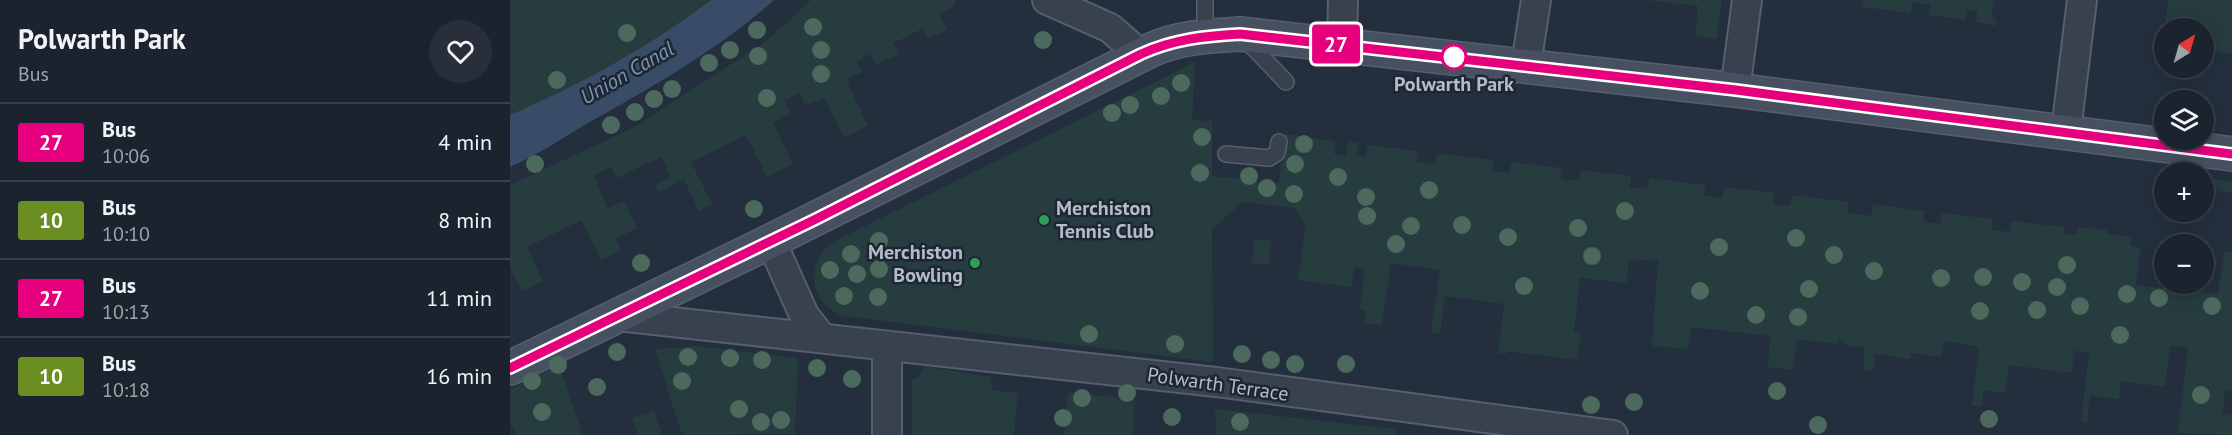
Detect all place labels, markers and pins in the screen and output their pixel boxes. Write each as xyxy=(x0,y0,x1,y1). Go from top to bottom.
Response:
marker: Polwarth Park xyxy=(1441,44,1467,70)
place label: Polwarth Park xyxy=(1394,71,1514,97)
place label: Merchiston Tennis Club xyxy=(1056,195,1154,244)
marker: Merchiston Tennis Club xyxy=(1037,213,1051,227)
place label: Merchiston Bowling xyxy=(868,239,963,288)
marker: Merchiston Bowling xyxy=(968,256,982,270)

